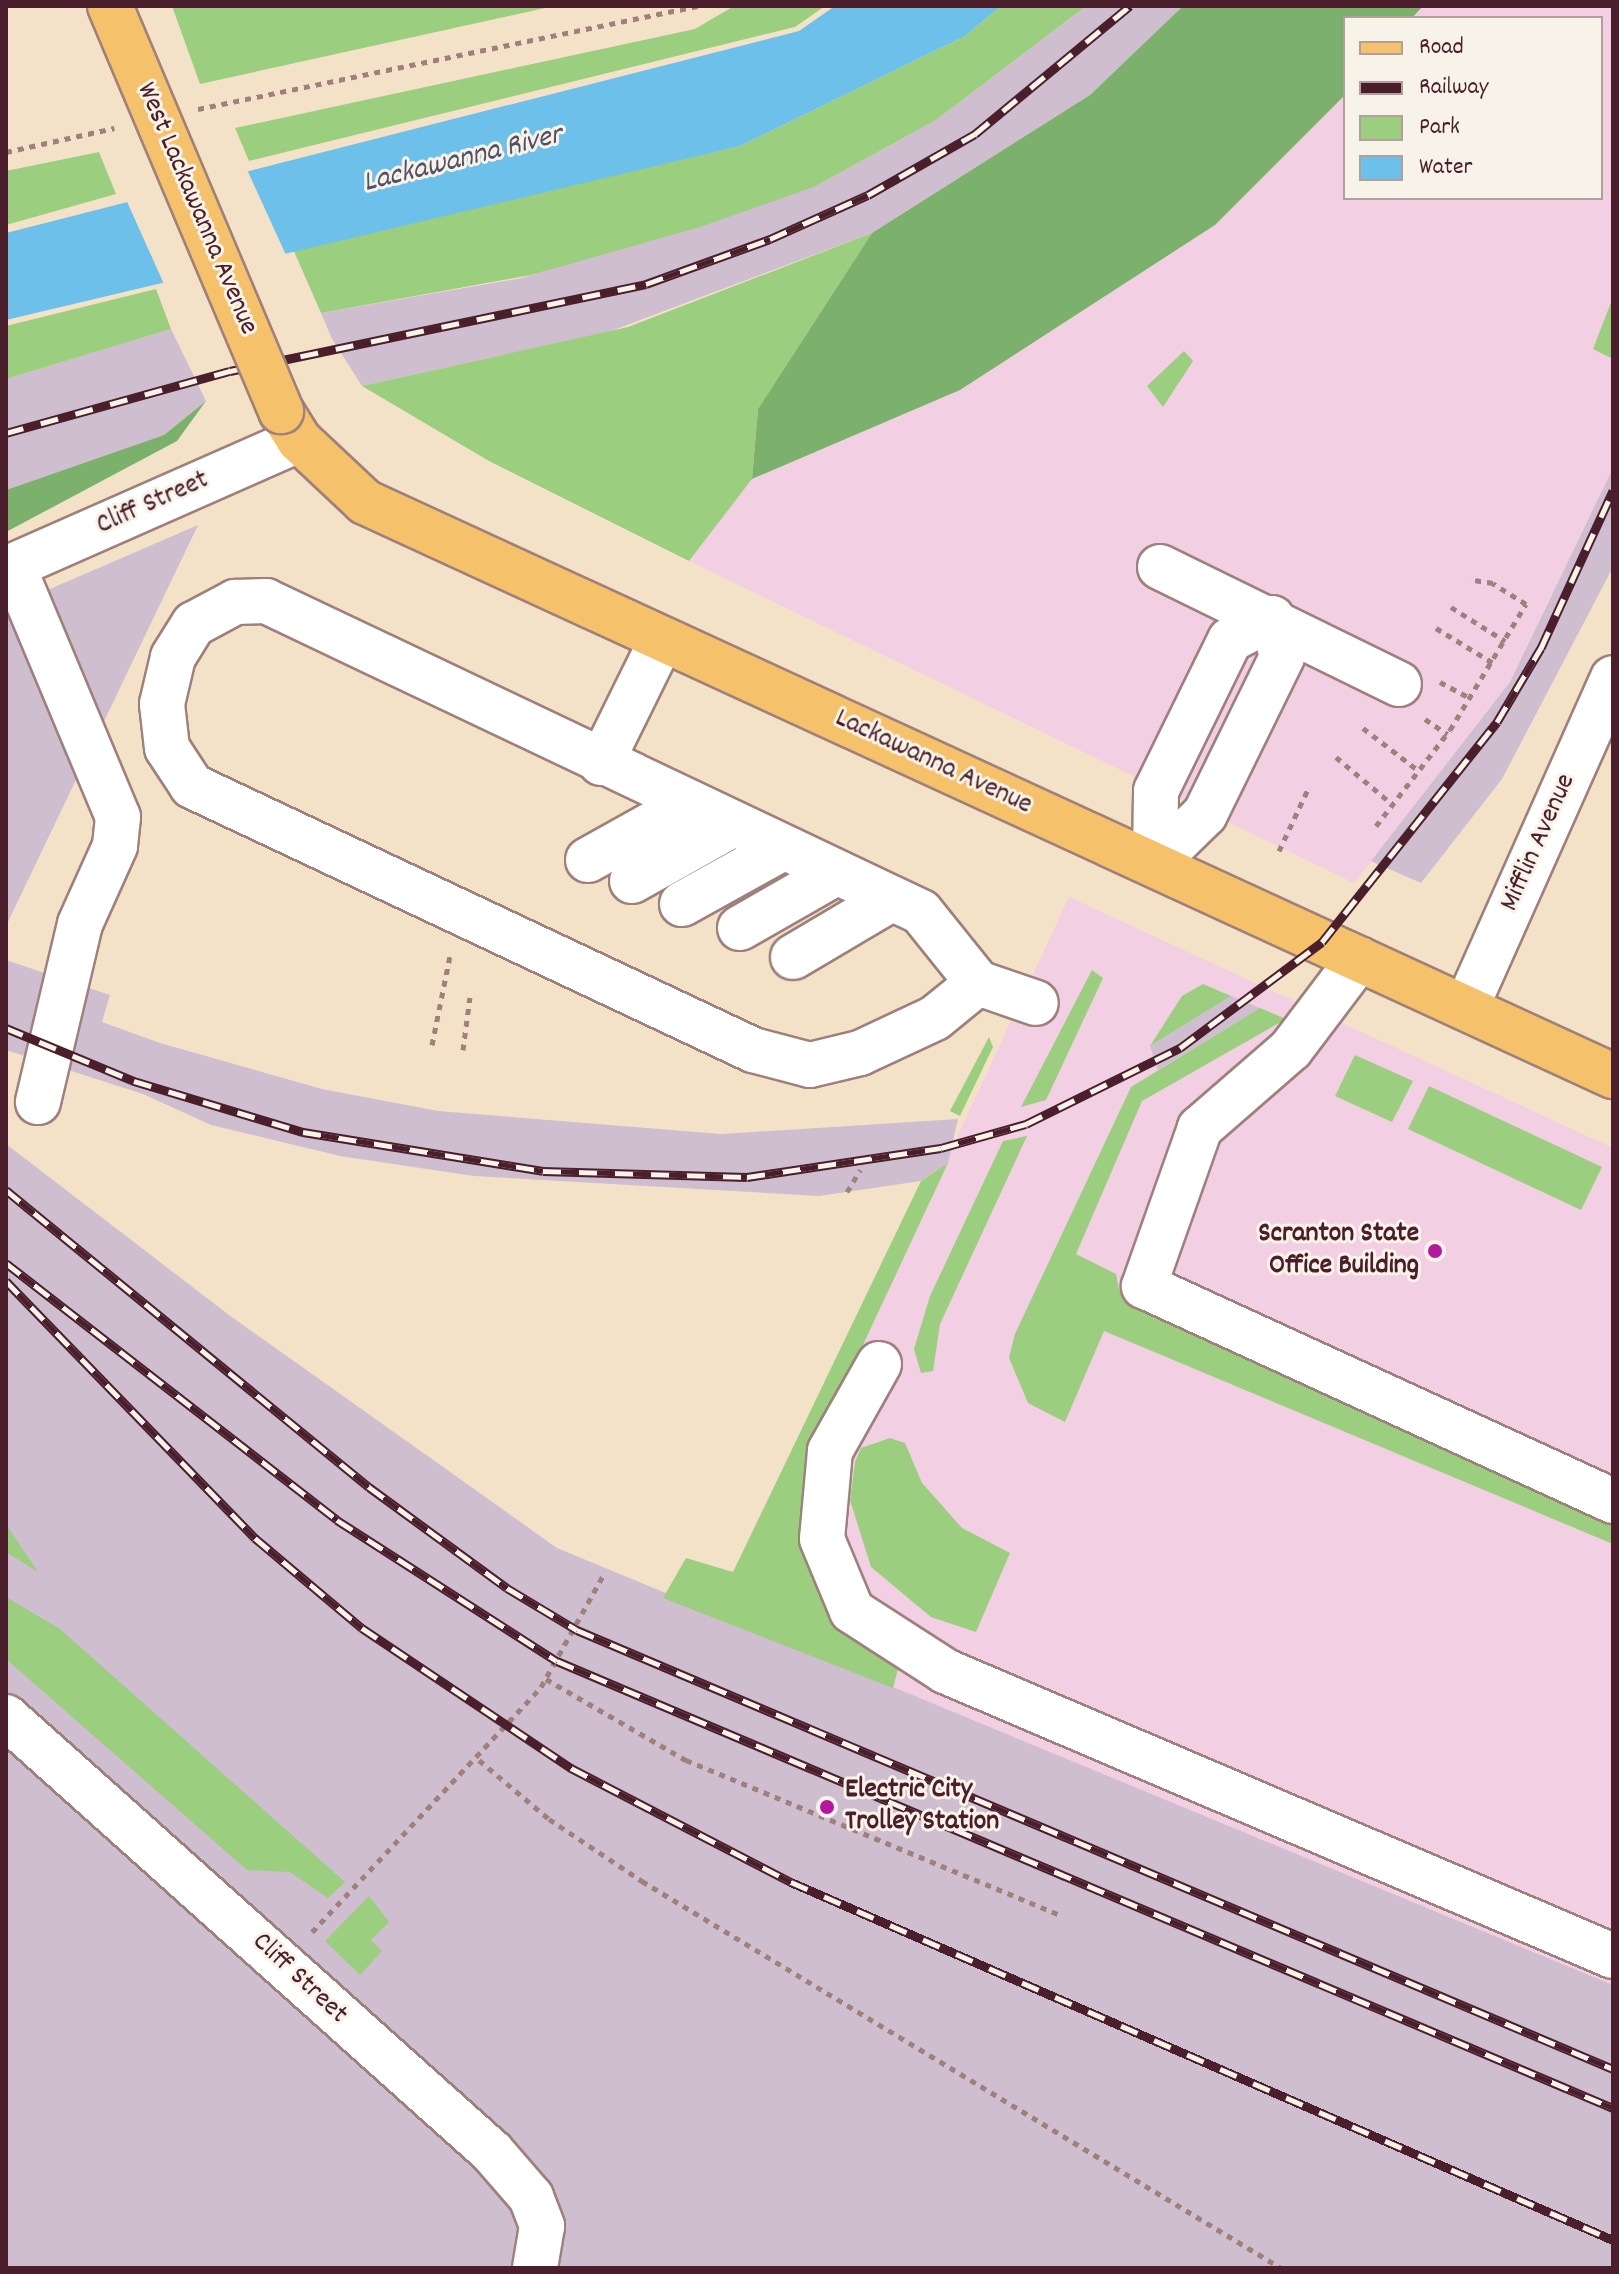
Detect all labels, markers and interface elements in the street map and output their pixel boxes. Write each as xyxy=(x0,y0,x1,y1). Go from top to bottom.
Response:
legend xyxy=(1343,16,1603,200)
text: Road xyxy=(1419,31,1464,65)
text: Railway xyxy=(1419,71,1488,105)
street label: West Lackawanna Avenue xyxy=(128,78,264,340)
text: Park xyxy=(1419,111,1460,145)
water label: Lackawanna River xyxy=(360,119,566,203)
text: Water xyxy=(1419,151,1472,185)
street label: Cliff Street xyxy=(92,464,214,544)
street label: Lackawanna Avenue xyxy=(829,703,1037,823)
street label: Mifflin Avenue xyxy=(1494,769,1584,917)
place label: Scranton State Office Building xyxy=(1258,1218,1419,1284)
marker: Scranton State Office Building xyxy=(1426,1242,1444,1260)
place label: Electric City Trolley Station xyxy=(845,1774,999,1840)
marker: Electric City Trolley Station xyxy=(816,1796,838,1818)
street label: Cliff Street xyxy=(244,1926,354,2032)

